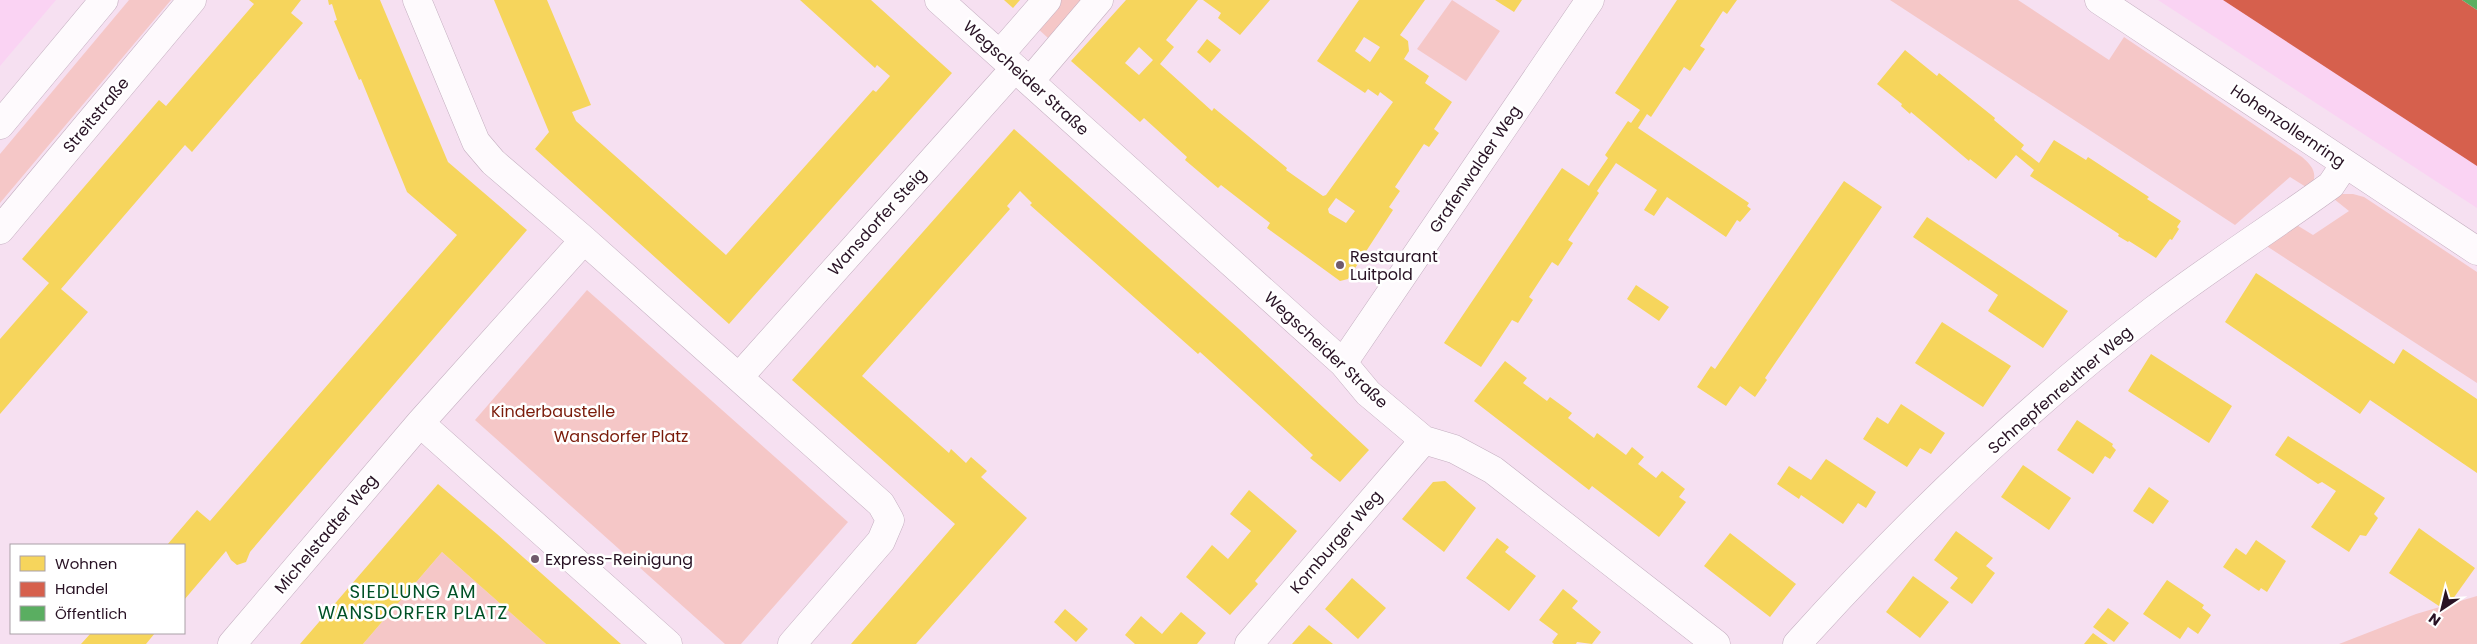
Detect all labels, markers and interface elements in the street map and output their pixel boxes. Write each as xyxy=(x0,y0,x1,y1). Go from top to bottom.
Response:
street label: Wegscheider Straße xyxy=(958,15,1094,141)
street label: Streitstraße xyxy=(57,72,135,158)
street label: Hohenzollernring xyxy=(2226,79,2350,173)
street label: Grafenwalder Weg xyxy=(1424,100,1526,238)
street label: Wansdorfer Steig xyxy=(822,163,932,281)
place label: Restaurant Luitpold xyxy=(1350,245,1438,286)
marker: Restaurant Luitpold xyxy=(1334,259,1346,271)
street label: Wegscheider Straße xyxy=(1259,286,1393,414)
street label: Schnepfenreuther Weg xyxy=(1983,321,2137,459)
park label: Kinderbaustelle xyxy=(491,400,615,423)
park label: Wansdorfer Platz xyxy=(554,425,688,448)
street label: Michelstadter Weg xyxy=(269,469,383,599)
street label: Kornburger Weg xyxy=(1285,485,1387,599)
legend xyxy=(10,544,185,634)
place label: Express-Reinigung xyxy=(545,548,693,571)
text: Wohnen xyxy=(55,553,117,574)
marker: Express-Reinigung xyxy=(529,553,541,565)
text: Handel xyxy=(55,578,108,599)
district label: SIEDLUNG AM WANSDORFER PLATZ xyxy=(318,579,508,625)
north arrow xyxy=(2417,584,2467,634)
text: Öffentlich xyxy=(55,603,127,624)
text: N xyxy=(2424,608,2445,631)

